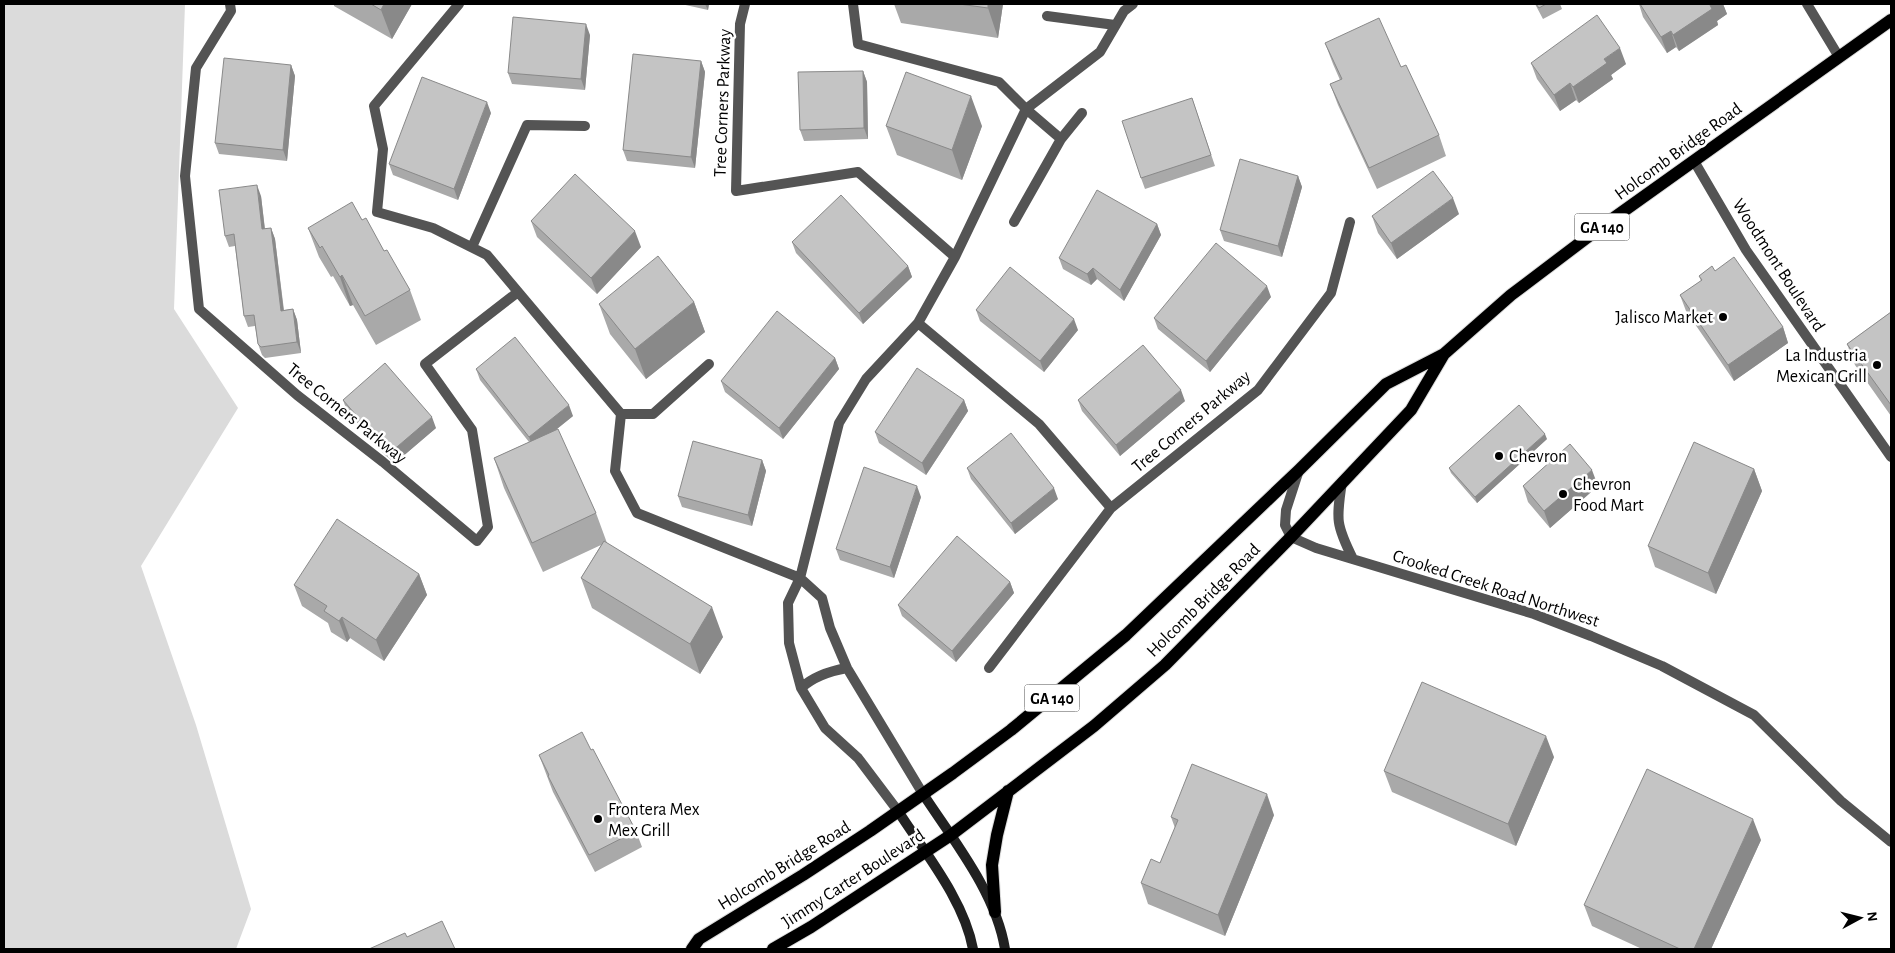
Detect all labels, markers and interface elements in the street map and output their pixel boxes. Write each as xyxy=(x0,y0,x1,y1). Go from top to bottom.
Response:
street label: Tree Corners Parkway xyxy=(711,28,735,177)
street label: Holcomb Bridge Road xyxy=(1612,100,1745,204)
street label: Woodmont Boulevard xyxy=(1729,196,1828,335)
road number: GA 140 xyxy=(1574,213,1630,240)
place label: Jalisco Market xyxy=(1615,309,1713,327)
marker: Jalisco Market xyxy=(1717,311,1729,323)
place label: La Industria Mexican Grill xyxy=(1776,347,1867,386)
marker: La Industria Mexican Grill xyxy=(1871,359,1883,371)
street label: Tree Corners Parkway xyxy=(283,360,410,468)
street label: Tree Corners Parkway xyxy=(1129,367,1254,476)
place label: Chevron xyxy=(1509,448,1567,466)
marker: Chevron xyxy=(1493,450,1505,462)
place label: Chevron Food Mart xyxy=(1573,476,1644,515)
marker: Chevron Food Mart xyxy=(1557,488,1569,500)
street label: Holcomb Bridge Road xyxy=(1144,541,1264,661)
street label: Crooked Creek Road Northwest xyxy=(1390,547,1601,631)
road number: GA 140 xyxy=(1024,684,1080,711)
place label: Frontera Mex Mex Grill xyxy=(608,801,700,840)
marker: Frontera Mex Mex Grill xyxy=(592,813,604,825)
street label: Holcomb Bridge Road xyxy=(715,818,854,914)
street label: Jimmy Carter Boulevard xyxy=(779,826,928,931)
north arrow xyxy=(1835,893,1885,943)
text: N xyxy=(1864,911,1879,922)

